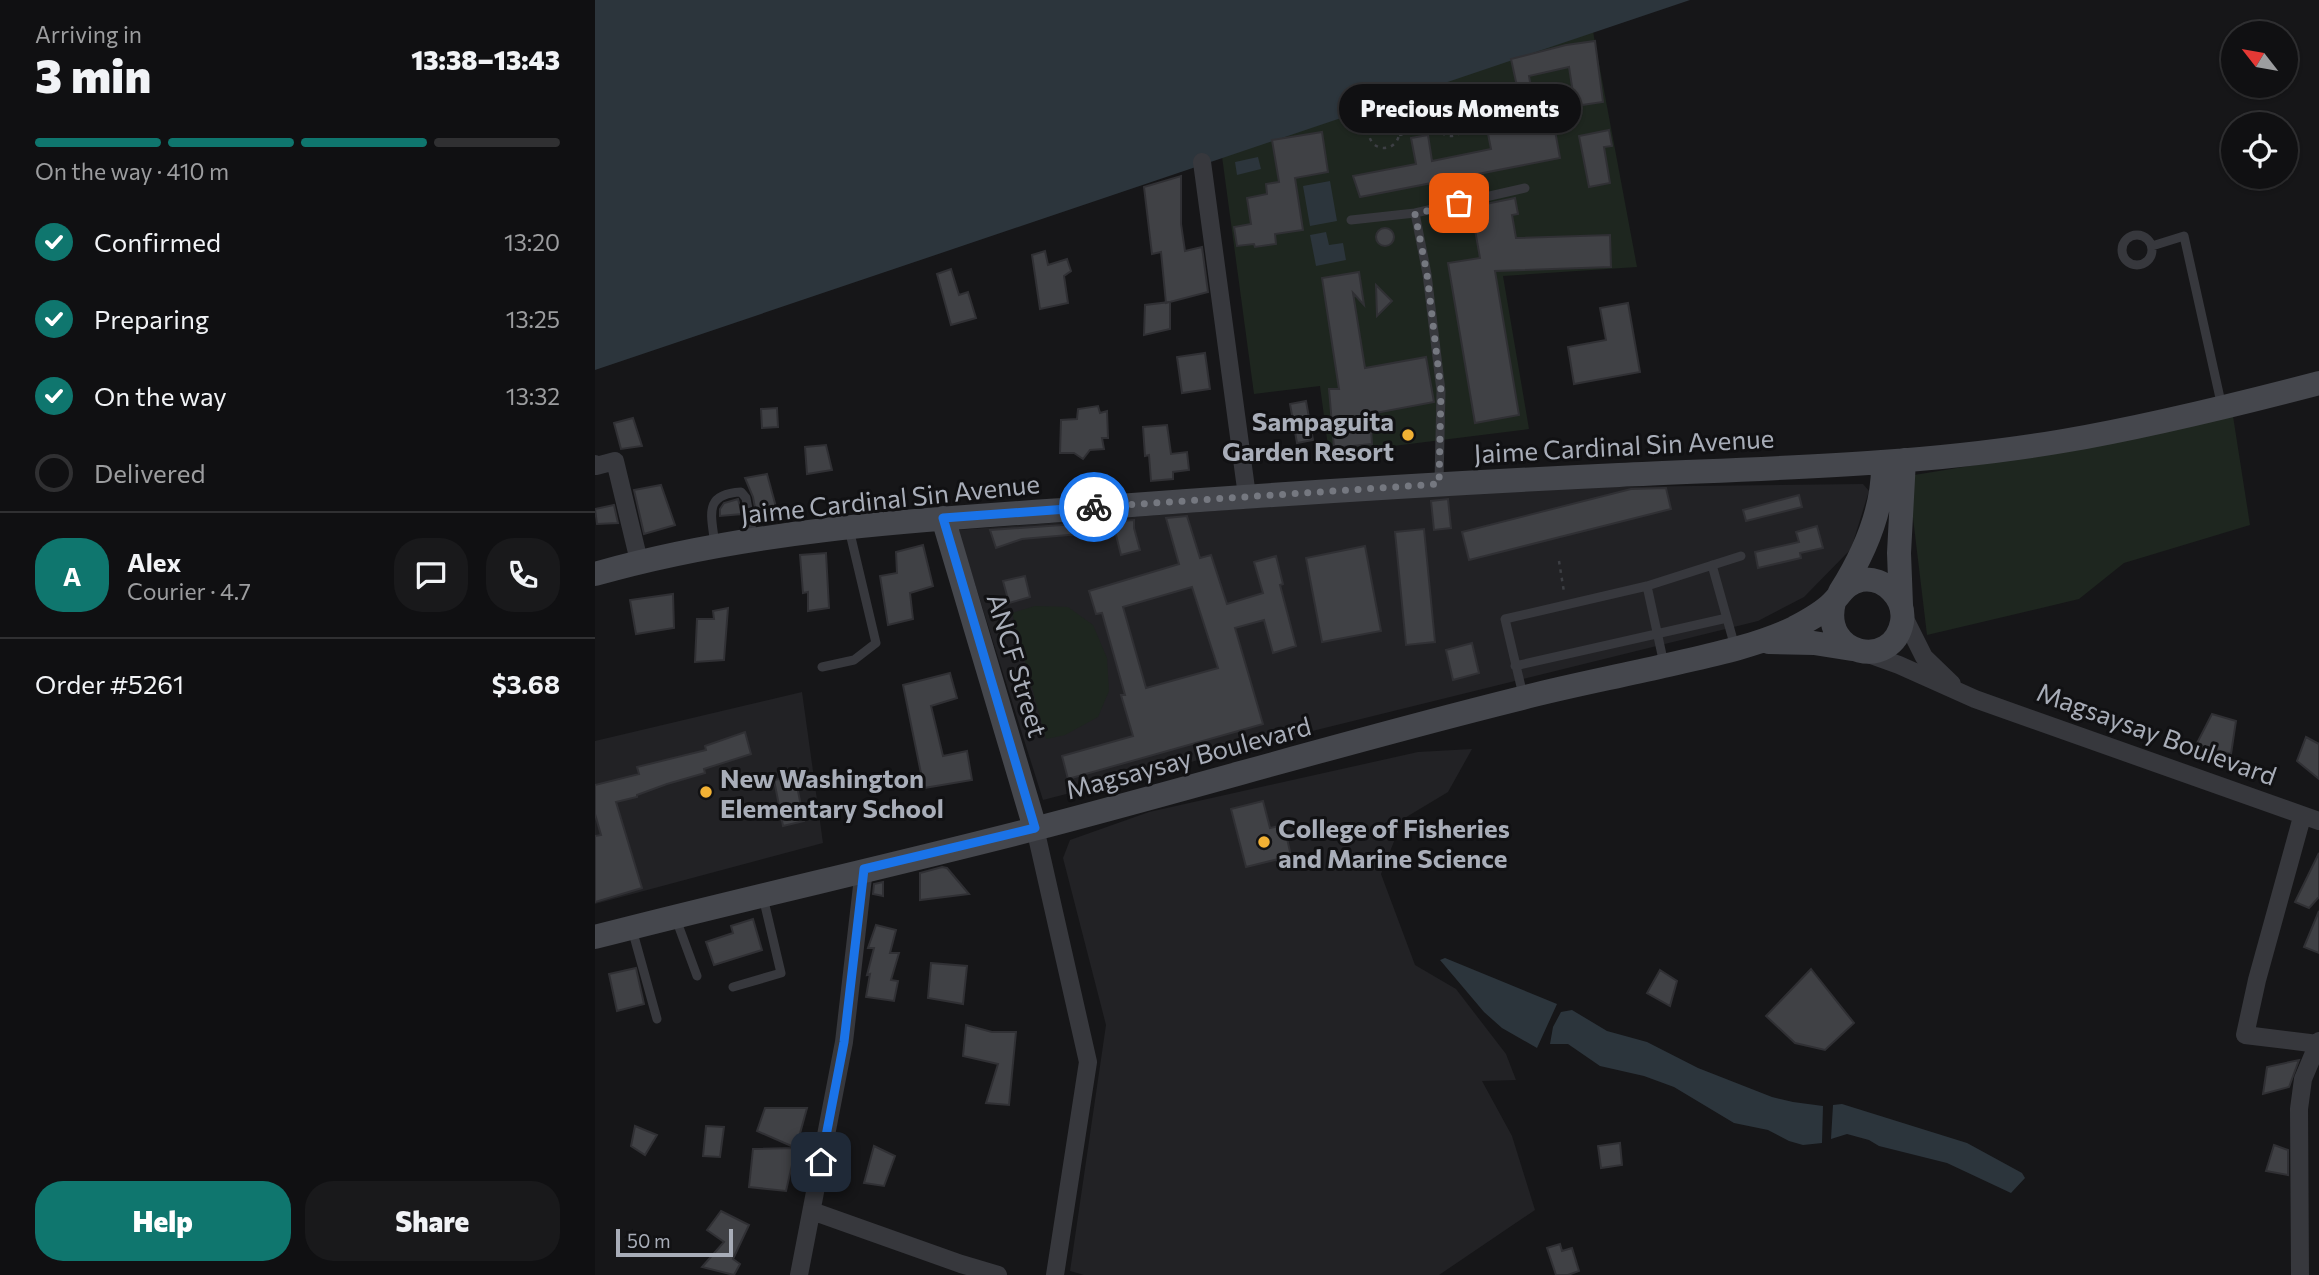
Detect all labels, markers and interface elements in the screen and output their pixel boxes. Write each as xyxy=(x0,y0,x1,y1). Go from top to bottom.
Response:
text: Arriving in xyxy=(35,20,142,48)
north arrow xyxy=(2221,21,2298,98)
map controls xyxy=(2221,21,2298,189)
text: 13:38–13:43 xyxy=(411,44,560,75)
text: 3 min xyxy=(35,46,151,102)
callout: Precious Moments xyxy=(1338,84,1580,133)
text: Precious Moments xyxy=(1361,94,1559,122)
button: locate xyxy=(2221,112,2298,189)
text: On the way · 410 m xyxy=(35,157,229,185)
pin xyxy=(1429,173,1489,233)
icon: bag xyxy=(1440,184,1478,222)
icon: check xyxy=(35,223,73,261)
text: Confirmed xyxy=(94,226,221,257)
text: 13:20 xyxy=(504,228,560,256)
icon: check xyxy=(35,300,73,338)
text: Preparing xyxy=(94,303,209,334)
text: 13:25 xyxy=(506,305,560,333)
icon: check xyxy=(35,377,73,415)
text: On the way xyxy=(94,380,227,411)
text: 13:32 xyxy=(506,382,560,410)
place label: Sampaguita Garden Resort xyxy=(1222,405,1394,466)
street label: Jaime Cardinal Sin Avenue xyxy=(1473,422,1775,468)
marker: Sampaguita Garden Resort xyxy=(1400,427,1416,443)
text: Delivered xyxy=(94,457,205,488)
street label: Jaime Cardinal Sin Avenue xyxy=(739,467,1041,529)
courier xyxy=(1059,472,1129,542)
icon: bike xyxy=(1075,488,1113,526)
button: chat xyxy=(394,538,468,612)
button: phone xyxy=(486,538,560,612)
text: Alex xyxy=(127,546,181,577)
text: A xyxy=(63,560,81,591)
text: Courier · 4.7 xyxy=(127,577,251,605)
street label: ANCF Street xyxy=(981,589,1055,741)
text: Order #5261 xyxy=(35,668,184,699)
text: $3.68 xyxy=(492,668,560,699)
street label: Magsaysay Boulevard xyxy=(2033,675,2281,791)
street label: Magsaysay Boulevard xyxy=(1062,709,1314,805)
place label: New Washington Elementary School xyxy=(720,762,944,823)
marker: New Washington Elementary School xyxy=(698,784,714,800)
place label: College of Fisheries and Marine Science xyxy=(1278,812,1510,873)
marker: College of Fisheries and Marine Science xyxy=(1256,834,1272,850)
pin xyxy=(791,1132,851,1192)
icon: home xyxy=(802,1143,840,1181)
button: Help xyxy=(35,1181,291,1261)
button: Share xyxy=(305,1181,560,1261)
scale bar xyxy=(616,1226,733,1258)
text: 50 m xyxy=(627,1229,671,1252)

